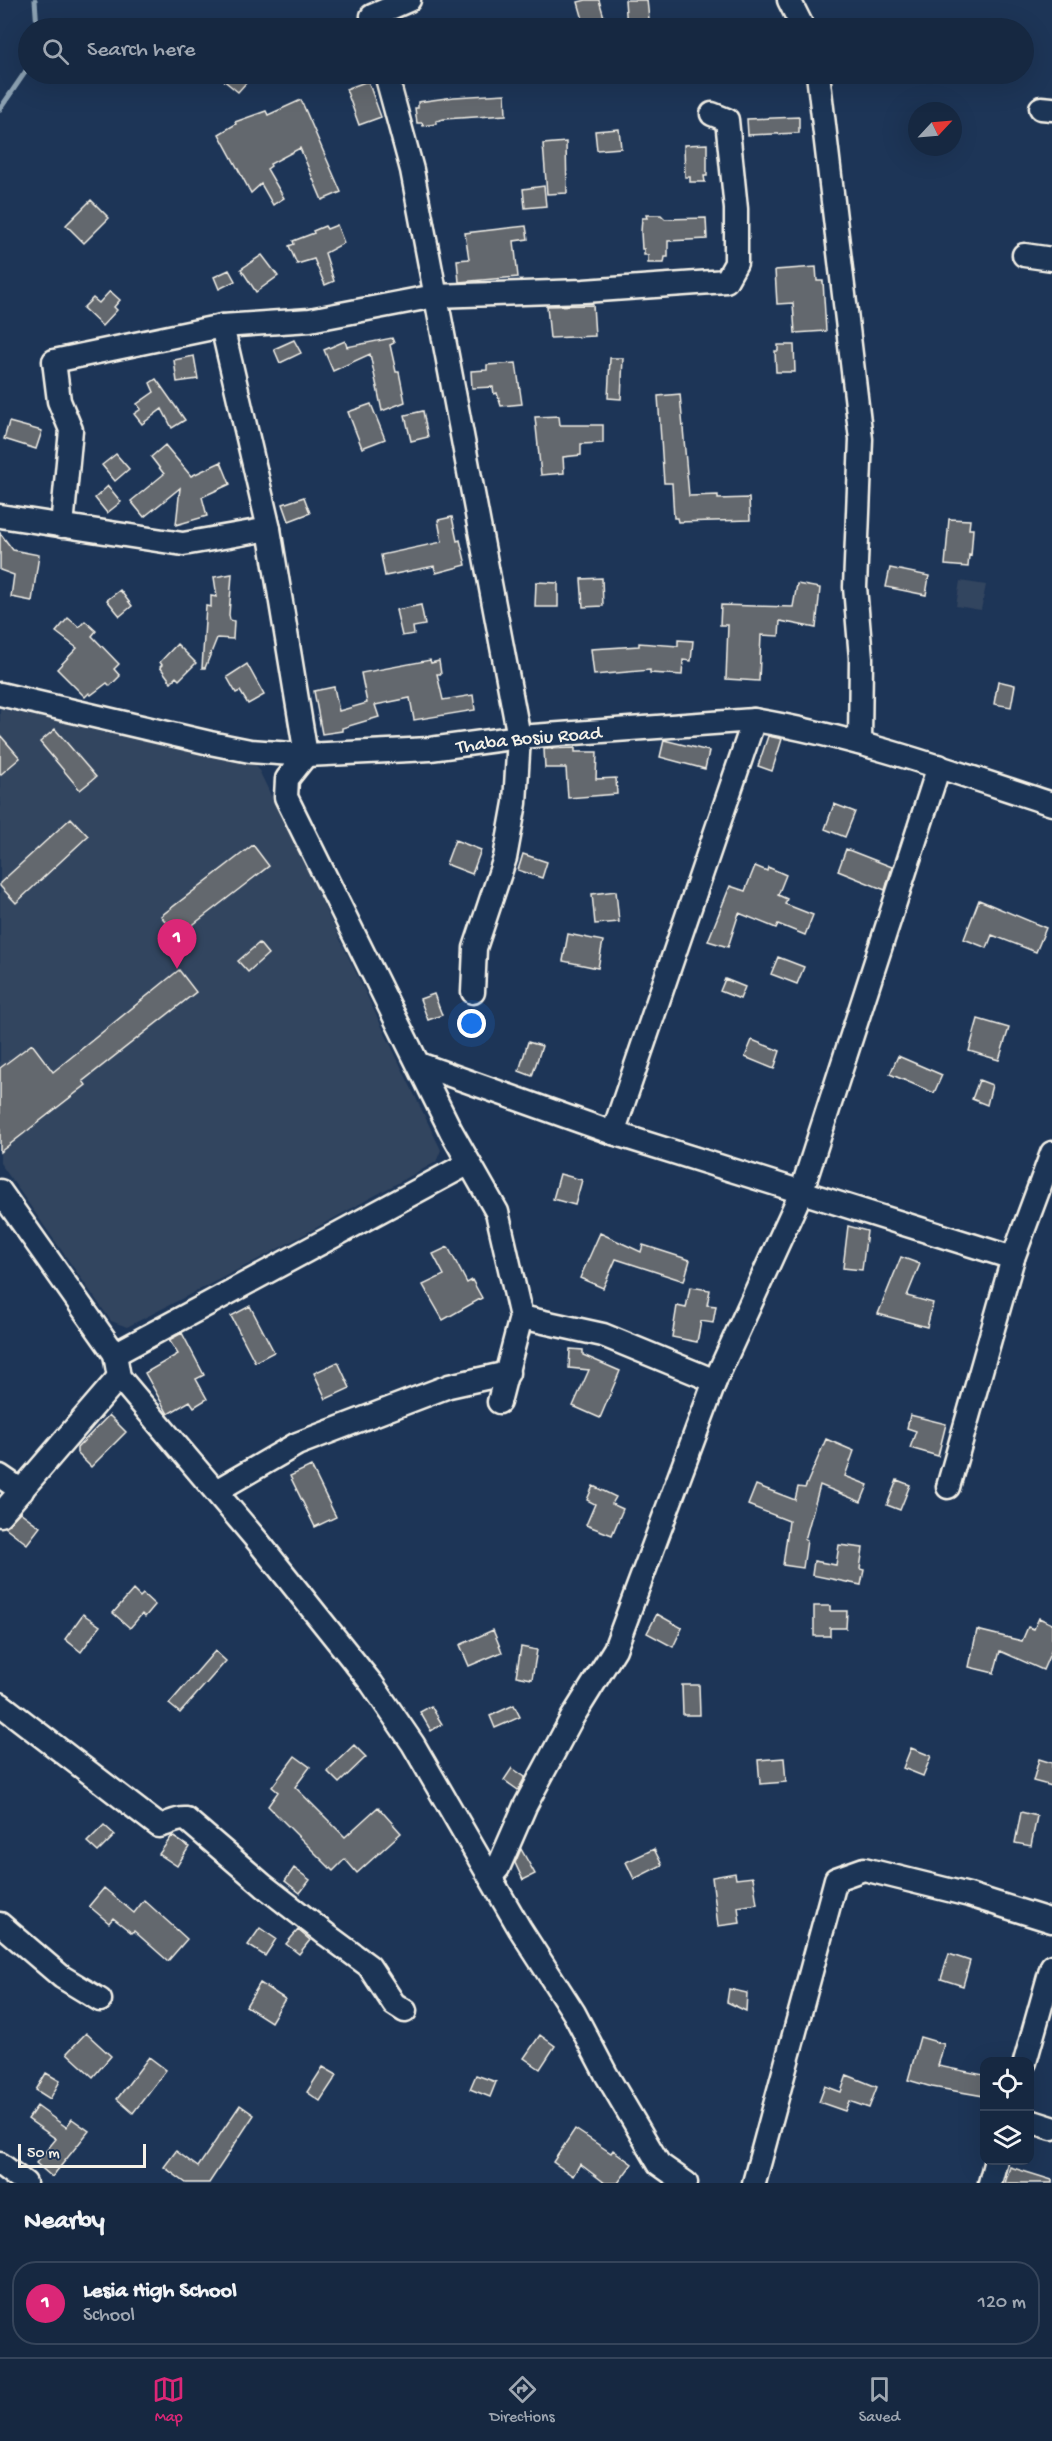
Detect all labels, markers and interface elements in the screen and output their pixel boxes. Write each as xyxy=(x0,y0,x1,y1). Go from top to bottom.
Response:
search box xyxy=(18,18,1034,84)
icon: search xyxy=(39,35,72,68)
text: Search here xyxy=(87,38,195,64)
north arrow xyxy=(908,102,962,156)
street label: Thaba Bosiu Road xyxy=(454,723,605,760)
pin: 1 xyxy=(158,920,196,969)
your location xyxy=(457,1009,486,1038)
map controls xyxy=(980,2057,1034,2165)
button: locate xyxy=(980,2057,1034,2111)
button: layers xyxy=(980,2111,1034,2165)
scale bar xyxy=(18,2141,146,2168)
text: 50 m xyxy=(27,2145,60,2164)
text: Nearby xyxy=(24,2207,105,2238)
text: Lesia High School xyxy=(83,2279,237,2305)
text: 1 xyxy=(41,2292,50,2315)
text: 120 m xyxy=(978,2292,1026,2315)
text: School xyxy=(83,2305,135,2328)
tab: Map xyxy=(152,2373,185,2428)
tab: Directions xyxy=(489,2373,555,2428)
tab: Saved xyxy=(859,2373,900,2428)

